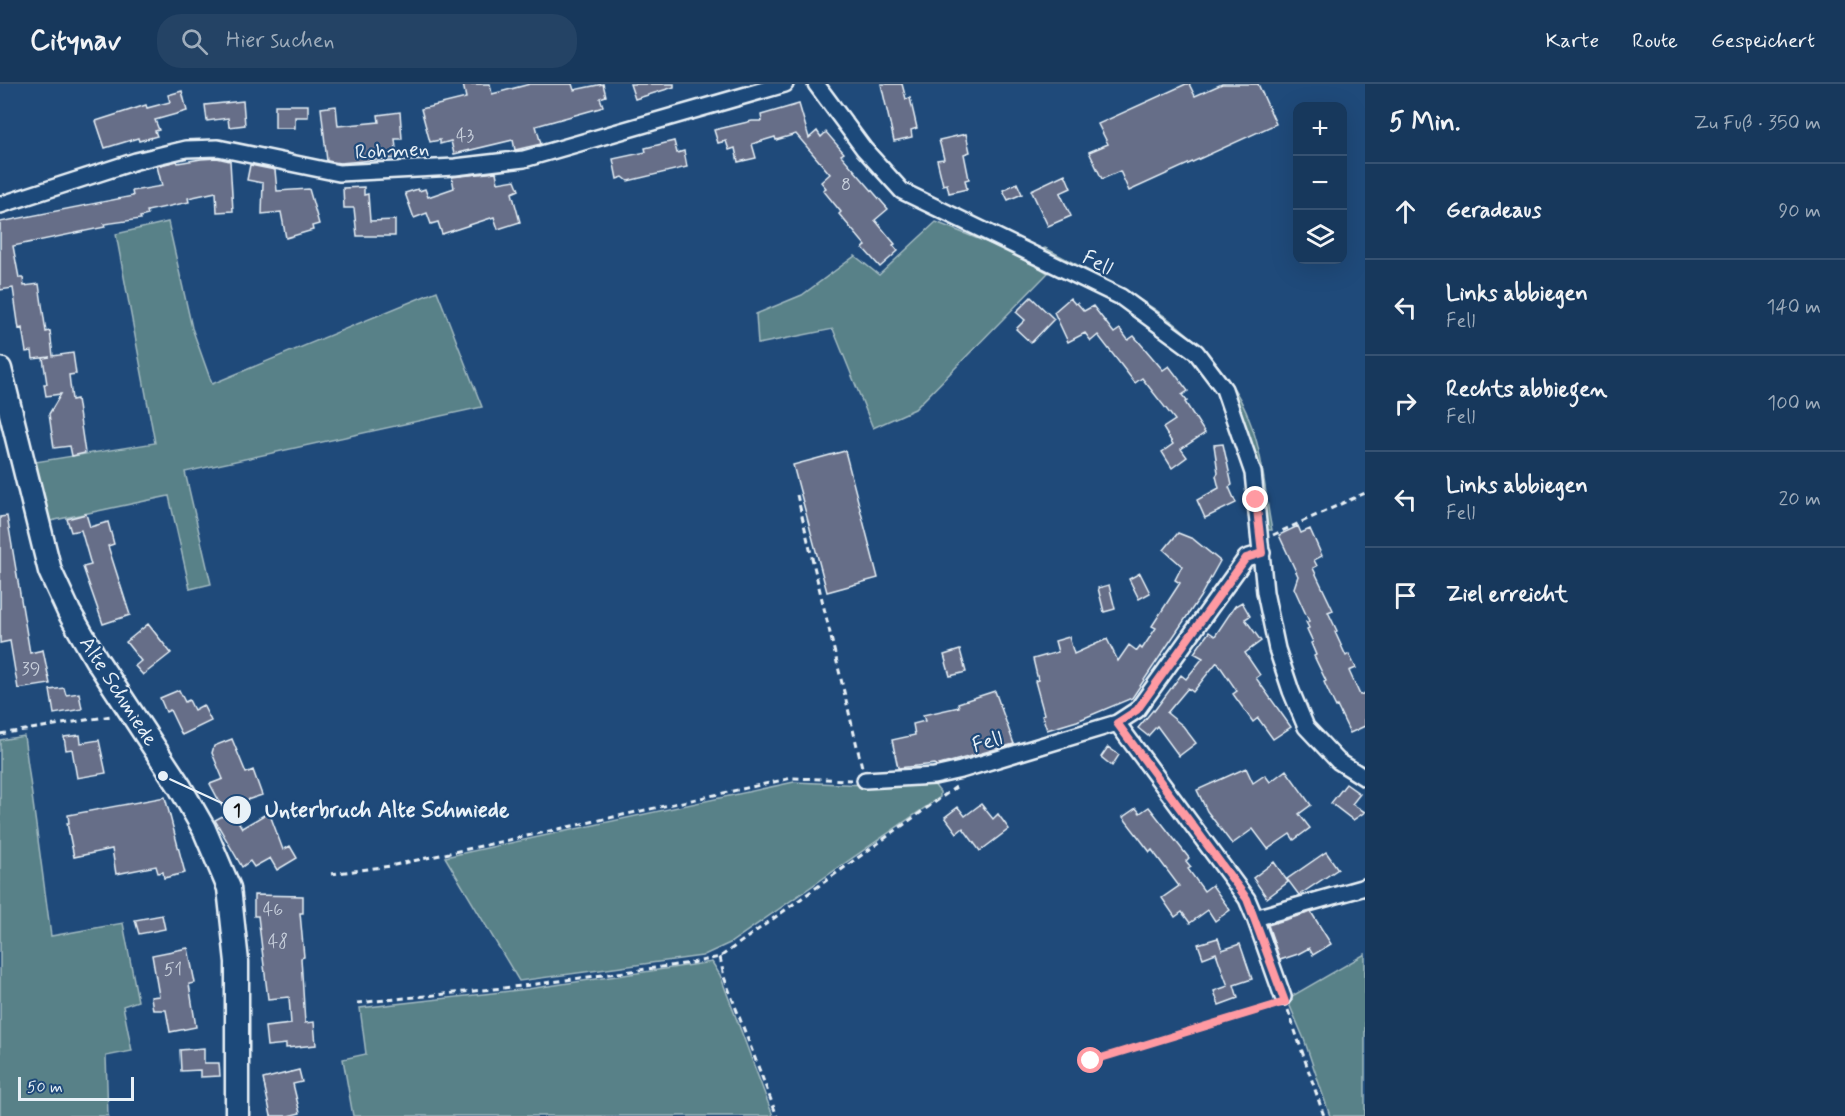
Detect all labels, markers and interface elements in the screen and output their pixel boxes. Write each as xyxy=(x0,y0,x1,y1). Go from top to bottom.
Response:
search box xyxy=(157,14,577,68)
text: Citynav xyxy=(30,23,121,60)
icon: search xyxy=(178,25,211,58)
text: Hier suchen xyxy=(226,27,335,55)
text: Karte xyxy=(1546,27,1599,55)
text: Route xyxy=(1632,27,1678,55)
text: Gespeichert xyxy=(1711,27,1815,55)
map controls xyxy=(1293,102,1347,264)
button: + xyxy=(1293,102,1347,156)
text: 5 Min. xyxy=(1389,106,1460,140)
text: Zu Fuß · 350 m xyxy=(1694,110,1821,137)
house number: 43 xyxy=(456,124,474,148)
street label: Rohmen xyxy=(354,135,430,167)
button: − xyxy=(1293,156,1347,210)
house number: 8 xyxy=(841,173,851,197)
icon: ahead xyxy=(1389,195,1422,228)
text: Geradeaus xyxy=(1446,197,1541,225)
text: 90 m xyxy=(1778,198,1821,225)
button: layers xyxy=(1293,210,1347,264)
street label: Fell xyxy=(1078,244,1117,282)
text: Links abbiegen xyxy=(1446,280,1588,308)
icon: left xyxy=(1389,291,1422,324)
text: 140 m xyxy=(1767,294,1821,321)
text: Fell xyxy=(1446,308,1475,335)
text: Rechts abbiegen xyxy=(1446,376,1607,404)
icon: right xyxy=(1389,387,1422,420)
text: 100 m xyxy=(1767,390,1821,417)
text: Fell xyxy=(1446,404,1475,431)
text: Links abbiegen xyxy=(1446,472,1588,500)
icon: left xyxy=(1389,483,1422,516)
route end xyxy=(1242,486,1268,512)
text: 20 m xyxy=(1778,486,1821,513)
text: Fell xyxy=(1446,500,1475,527)
icon: arrive xyxy=(1389,579,1422,612)
text: Ziel erreicht xyxy=(1446,581,1568,609)
street label: Alte Schmiede xyxy=(72,631,164,752)
house number: 39 xyxy=(22,657,40,681)
street label: Fell xyxy=(969,724,1006,760)
callout: Unterbruch Alte Schmiede xyxy=(222,790,521,830)
text: Unterbruch Alte Schmiede xyxy=(265,797,510,825)
text: 1 xyxy=(233,799,241,823)
house number: 46 xyxy=(263,898,283,922)
house number: 48 xyxy=(268,930,288,954)
house number: 51 xyxy=(164,958,182,982)
route start xyxy=(1077,1047,1103,1073)
scale bar xyxy=(18,1074,134,1102)
text: 50 m xyxy=(27,1077,63,1098)

